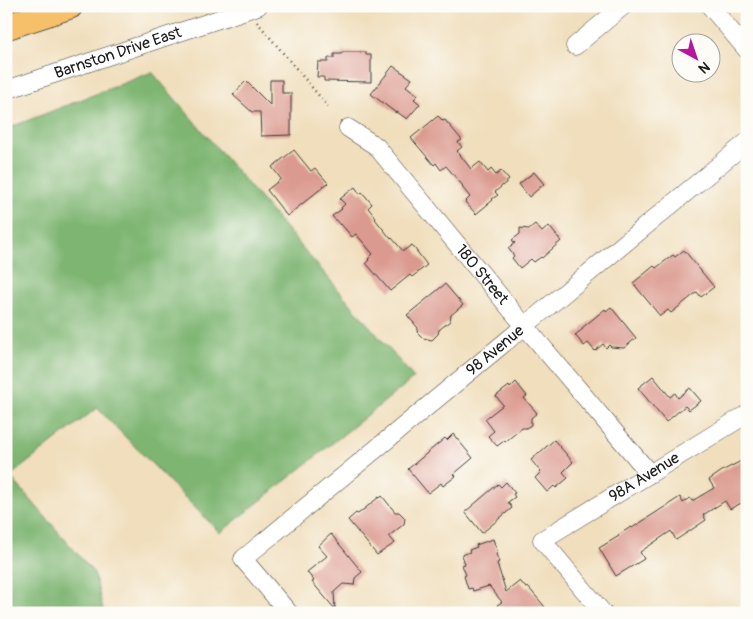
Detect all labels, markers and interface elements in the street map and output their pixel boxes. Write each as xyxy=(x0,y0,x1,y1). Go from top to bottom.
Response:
street label: Barnston Drive East xyxy=(52,22,185,83)
north arrow xyxy=(670,32,720,82)
text: N xyxy=(695,58,713,77)
street label: 180 Street xyxy=(451,240,513,309)
street label: 98 Avenue xyxy=(462,321,528,380)
street label: 98A Avenue xyxy=(605,448,683,507)

